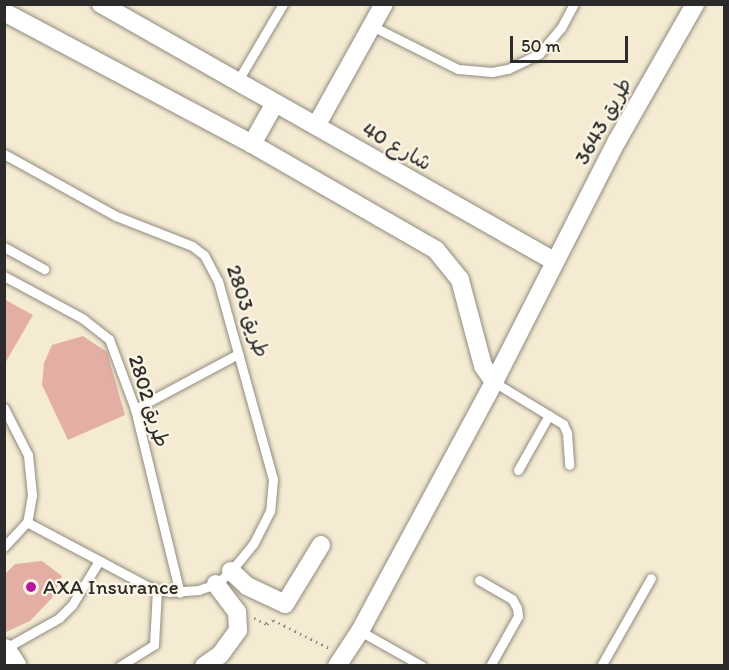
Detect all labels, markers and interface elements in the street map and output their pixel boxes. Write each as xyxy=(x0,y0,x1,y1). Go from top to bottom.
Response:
scale bar xyxy=(513,24,632,62)
text: 50 m xyxy=(521,35,561,57)
street label: طريق 3643 xyxy=(569,73,637,169)
street label: شارع 40 xyxy=(358,116,436,176)
street label: طريق 2803 xyxy=(221,262,275,360)
street label: طريق 2802 xyxy=(123,352,175,450)
place label: AXA Insurance xyxy=(43,574,179,600)
marker: AXA Insurance xyxy=(24,580,38,594)

